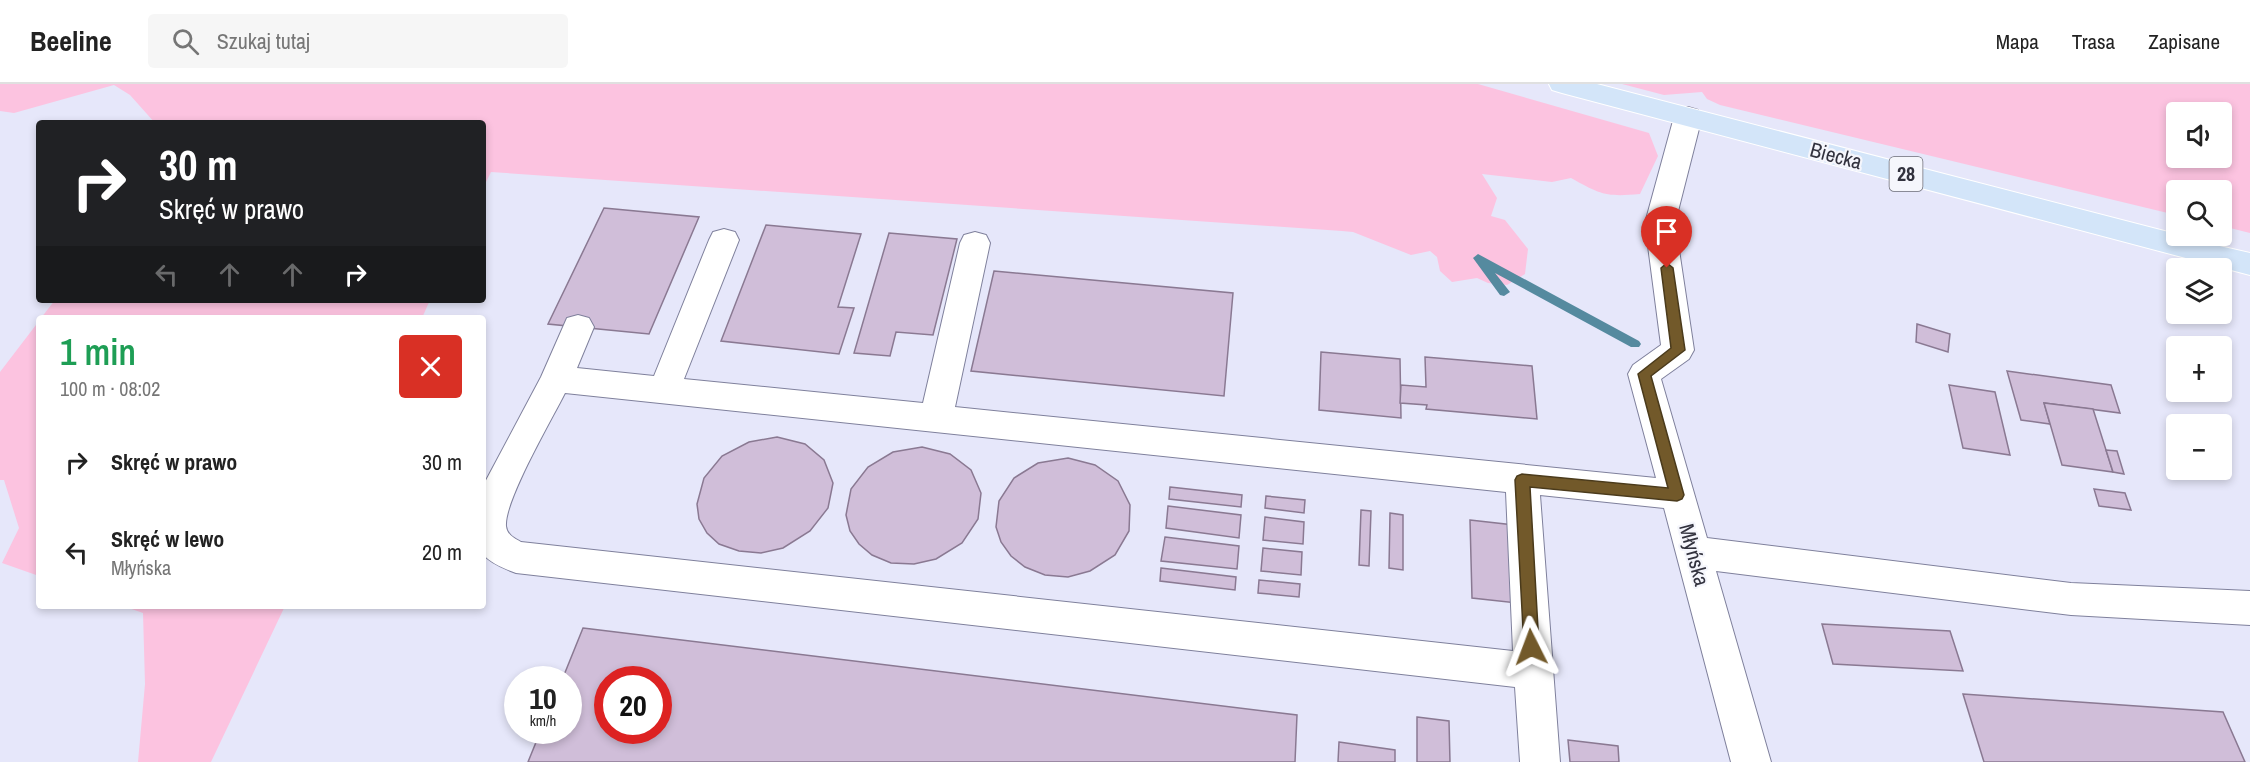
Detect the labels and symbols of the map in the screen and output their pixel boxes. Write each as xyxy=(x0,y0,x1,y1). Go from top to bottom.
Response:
street label: Biecka xyxy=(1807,135,1866,176)
road number: 28 xyxy=(1890,157,1922,191)
pin xyxy=(1641,206,1692,268)
street label: Młyńska xyxy=(1672,521,1717,590)
position arrow xyxy=(1499,615,1563,679)
speed limit sign: 20 xyxy=(594,666,672,744)

